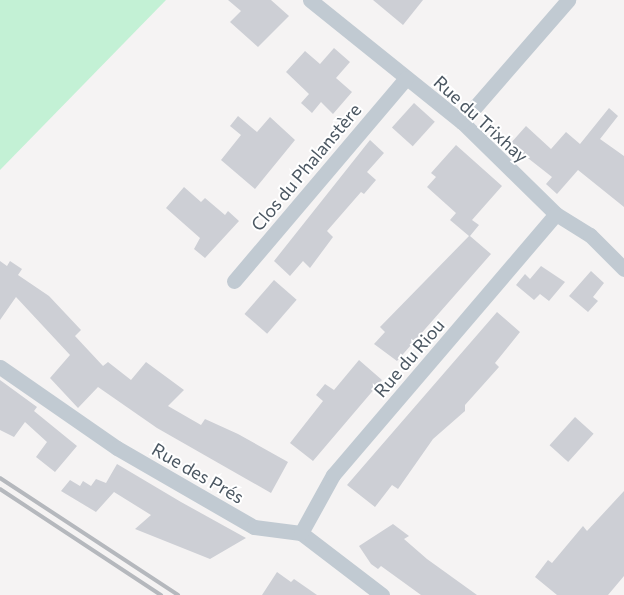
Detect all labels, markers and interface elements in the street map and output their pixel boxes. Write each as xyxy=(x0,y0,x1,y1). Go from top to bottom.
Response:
street label: Rue du Trixhay xyxy=(430,71,532,167)
street label: Clos du Phalanstère xyxy=(246,99,366,235)
street label: Rue du Riou xyxy=(369,315,449,401)
street label: Rue des Prés xyxy=(148,438,248,508)

